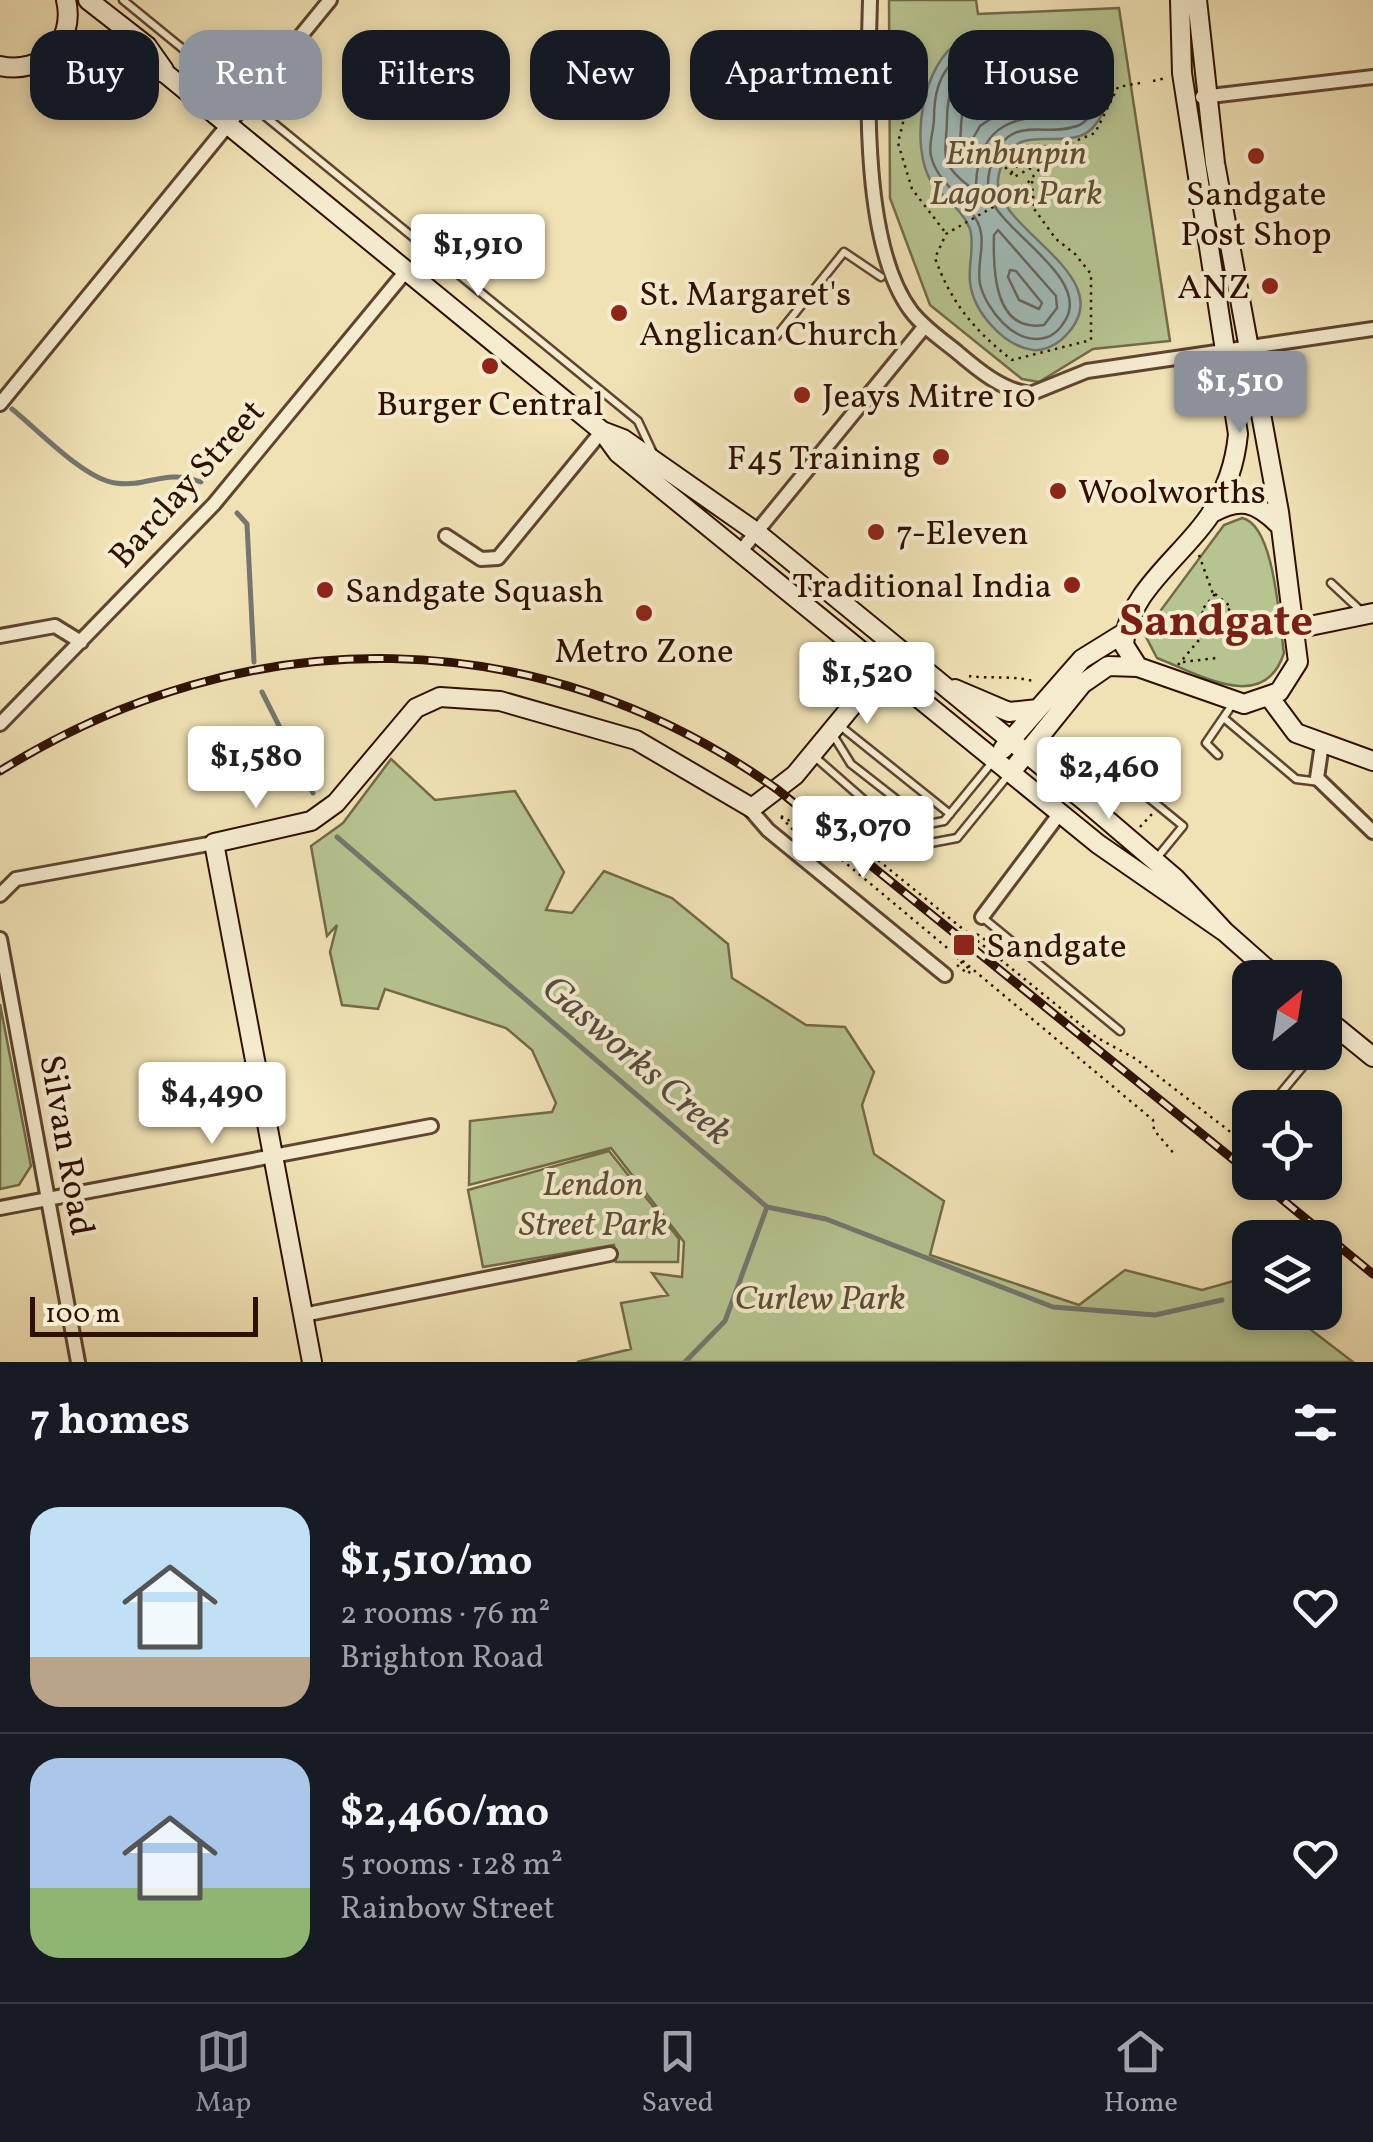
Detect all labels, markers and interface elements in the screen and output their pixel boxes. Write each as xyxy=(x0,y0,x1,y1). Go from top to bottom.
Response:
chip: Buy xyxy=(30,30,159,120)
chip: Rent xyxy=(179,30,322,120)
chip: Filters xyxy=(342,30,510,120)
chip: New xyxy=(530,30,670,120)
chip: Apartment xyxy=(690,30,928,120)
chip: House xyxy=(948,30,1114,120)
park label: Einbunpin Lagoon Park xyxy=(929,131,1103,219)
marker: Sandgate Post Shop xyxy=(1245,145,1267,167)
place label: Sandgate Post Shop xyxy=(1180,172,1332,260)
pin: $1,910 xyxy=(397,214,559,299)
text: $1,910 xyxy=(433,224,523,268)
place label: ANZ xyxy=(1177,265,1250,313)
place label: St. Margaret's Anglican Church xyxy=(639,272,898,360)
marker: ANZ xyxy=(1259,275,1281,297)
marker: St. Margaret's Anglican Church xyxy=(608,302,630,324)
pin: $1,510 xyxy=(1159,351,1321,436)
marker: Burger Central xyxy=(479,355,501,377)
text: $1,510 xyxy=(1196,361,1284,405)
place label: Jeays Mitre 10 xyxy=(822,374,1036,422)
place label: Burger Central xyxy=(376,382,604,430)
marker: Jeays Mitre 10 xyxy=(791,384,813,406)
street label: Barclay Street xyxy=(99,390,277,580)
place label: F45 Training xyxy=(727,436,921,484)
marker: F45 Training xyxy=(930,446,952,468)
place label: Woolworths xyxy=(1078,470,1266,518)
marker: Woolworths xyxy=(1047,480,1069,502)
place label: 7-Eleven xyxy=(896,511,1029,559)
marker: 7-Eleven xyxy=(865,521,887,543)
place label: Traditional India xyxy=(792,564,1052,612)
place label: Sandgate Squash xyxy=(345,569,604,617)
marker: Traditional India xyxy=(1061,574,1083,596)
marker: Sandgate Squash xyxy=(314,579,336,601)
district label: Sandgate xyxy=(1119,592,1313,655)
marker: Metro Zone xyxy=(633,602,655,624)
place label: Metro Zone xyxy=(554,629,734,677)
pin: $1,520 xyxy=(786,642,948,727)
text: $1,520 xyxy=(821,652,913,696)
pin: $1,580 xyxy=(175,726,337,811)
text: $1,580 xyxy=(210,736,302,780)
pin: $2,460 xyxy=(1028,737,1190,822)
text: $2,460 xyxy=(1059,747,1159,791)
pin: $3,070 xyxy=(782,796,944,881)
text: $3,070 xyxy=(814,806,912,850)
place label: Sandgate xyxy=(986,924,1127,972)
marker: Sandgate xyxy=(951,932,977,958)
north arrow xyxy=(1232,960,1342,1070)
map controls xyxy=(1232,960,1342,1330)
water label: Gasworks Creek xyxy=(529,964,742,1159)
street label: Silvan Road xyxy=(26,1051,105,1240)
pin: $4,490 xyxy=(131,1062,293,1147)
text: $4,490 xyxy=(161,1072,263,1116)
button: locate xyxy=(1232,1090,1342,1200)
park label: Lendon Street Park xyxy=(519,1162,667,1250)
button: layers xyxy=(1232,1220,1342,1330)
park label: Curlew Park xyxy=(735,1276,905,1324)
scale bar xyxy=(30,1292,258,1336)
text: 100 m xyxy=(45,1295,120,1334)
text: 7 homes xyxy=(30,1393,190,1452)
icon: filters xyxy=(1288,1395,1343,1450)
text: $1,510/mo xyxy=(340,1534,533,1593)
icon: home xyxy=(110,1547,230,1667)
icon: heart xyxy=(1288,1580,1343,1635)
text: 2 rooms · 76 m² xyxy=(340,1593,550,1637)
text: Brighton Road xyxy=(340,1637,544,1681)
text: $2,460/mo xyxy=(340,1785,549,1844)
icon: home xyxy=(110,1798,230,1918)
icon: heart xyxy=(1288,1831,1343,1886)
text: 5 rooms · 128 m² xyxy=(340,1844,563,1888)
text: Rainbow Street xyxy=(340,1888,555,1932)
tab: Map xyxy=(195,2024,251,2123)
tab: Saved xyxy=(641,2024,714,2123)
tab: Home xyxy=(1104,2024,1178,2123)

